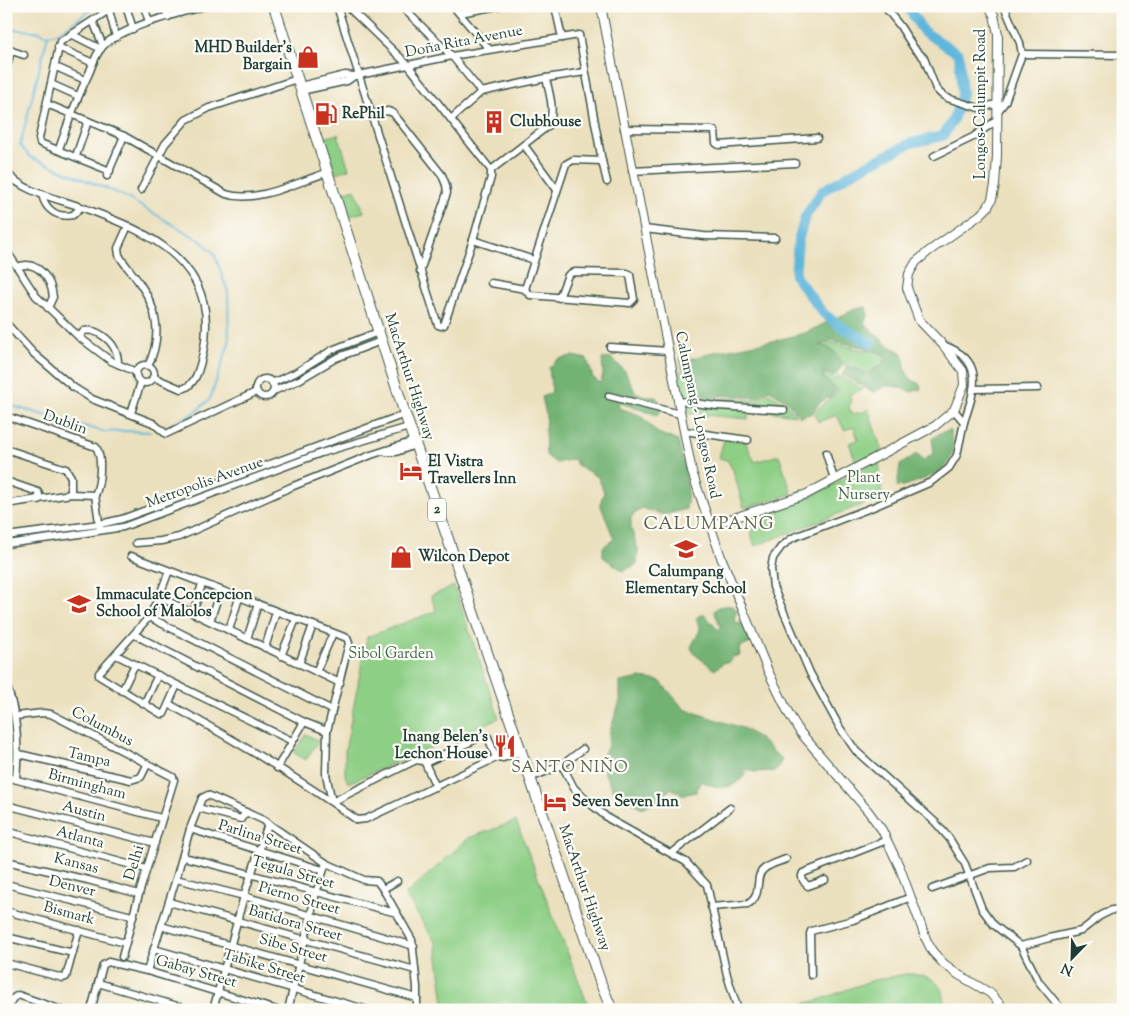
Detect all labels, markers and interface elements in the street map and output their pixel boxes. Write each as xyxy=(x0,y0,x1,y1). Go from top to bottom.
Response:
street label: Doña Rita Avenue xyxy=(403,20,525,64)
street label: Longos-Calumpit Road xyxy=(971,28,992,179)
place label: MHD Builder’s Bargain xyxy=(195,38,292,76)
shop icon: MHD Builder’s Bargain xyxy=(295,44,321,70)
fuel station icon: RePhil xyxy=(313,101,339,127)
place label: RePhil xyxy=(342,104,386,125)
building icon: Clubhouse xyxy=(481,109,507,135)
place label: Clubhouse xyxy=(510,112,581,133)
street label: MacArthur Highway xyxy=(379,311,440,444)
street label: Calumpang - Longos Road xyxy=(669,329,725,501)
street label: Dublin xyxy=(40,405,90,441)
street label: Metropolis Avenue xyxy=(143,452,267,514)
place label: El Vistra Travellers Inn xyxy=(428,452,517,490)
hotel icon: El Vistra Travellers Inn xyxy=(398,458,424,484)
park label: Plant Nursery xyxy=(838,468,891,506)
road number: 2 xyxy=(428,498,446,522)
district label: CALUMPANG xyxy=(643,512,775,538)
school or university icon: Calumpang Elementary School xyxy=(673,536,699,562)
shop icon: Wilcon Depot xyxy=(388,544,414,570)
place label: Wilcon Depot xyxy=(418,547,510,568)
place label: Calumpang Elementary School xyxy=(626,562,747,600)
place label: Immaculate Concepcion School of Malolos xyxy=(96,585,253,623)
school or university icon: Immaculate Concepcion School of Malolos xyxy=(66,591,92,617)
park label: Sibol Garden xyxy=(348,644,434,665)
street label: Columbus xyxy=(67,702,137,752)
place label: Inang Belen's Lechon House xyxy=(395,727,488,765)
restaurant icon: Inang Belen's Lechon House xyxy=(492,733,518,759)
street label: Tampa xyxy=(65,743,113,773)
district label: SANTO NIÑO xyxy=(511,757,629,780)
street label: Birmingham xyxy=(46,764,129,806)
hotel icon: Seven Seven Inn xyxy=(542,789,568,815)
place label: Seven Seven Inn xyxy=(572,792,679,813)
street label: Austin xyxy=(60,796,108,828)
street label: Parlina Street xyxy=(215,815,305,861)
street label: Atlanta xyxy=(54,822,106,855)
street label: MacArthur Highway xyxy=(552,822,616,955)
street label: Delhi xyxy=(120,843,150,883)
street label: Kansas xyxy=(51,848,101,880)
street label: Tegula Street xyxy=(249,851,337,895)
street label: Denver xyxy=(46,871,98,903)
street label: Pierno Street xyxy=(256,877,342,921)
street label: Bismark xyxy=(41,897,97,931)
street label: Batidora Street xyxy=(246,901,344,947)
street label: Sibe Street xyxy=(256,929,330,969)
north arrow xyxy=(1046,934,1096,984)
street label: Tabike Street xyxy=(220,944,308,990)
street label: Gabay Street xyxy=(153,950,239,994)
text: N xyxy=(1059,957,1077,980)

